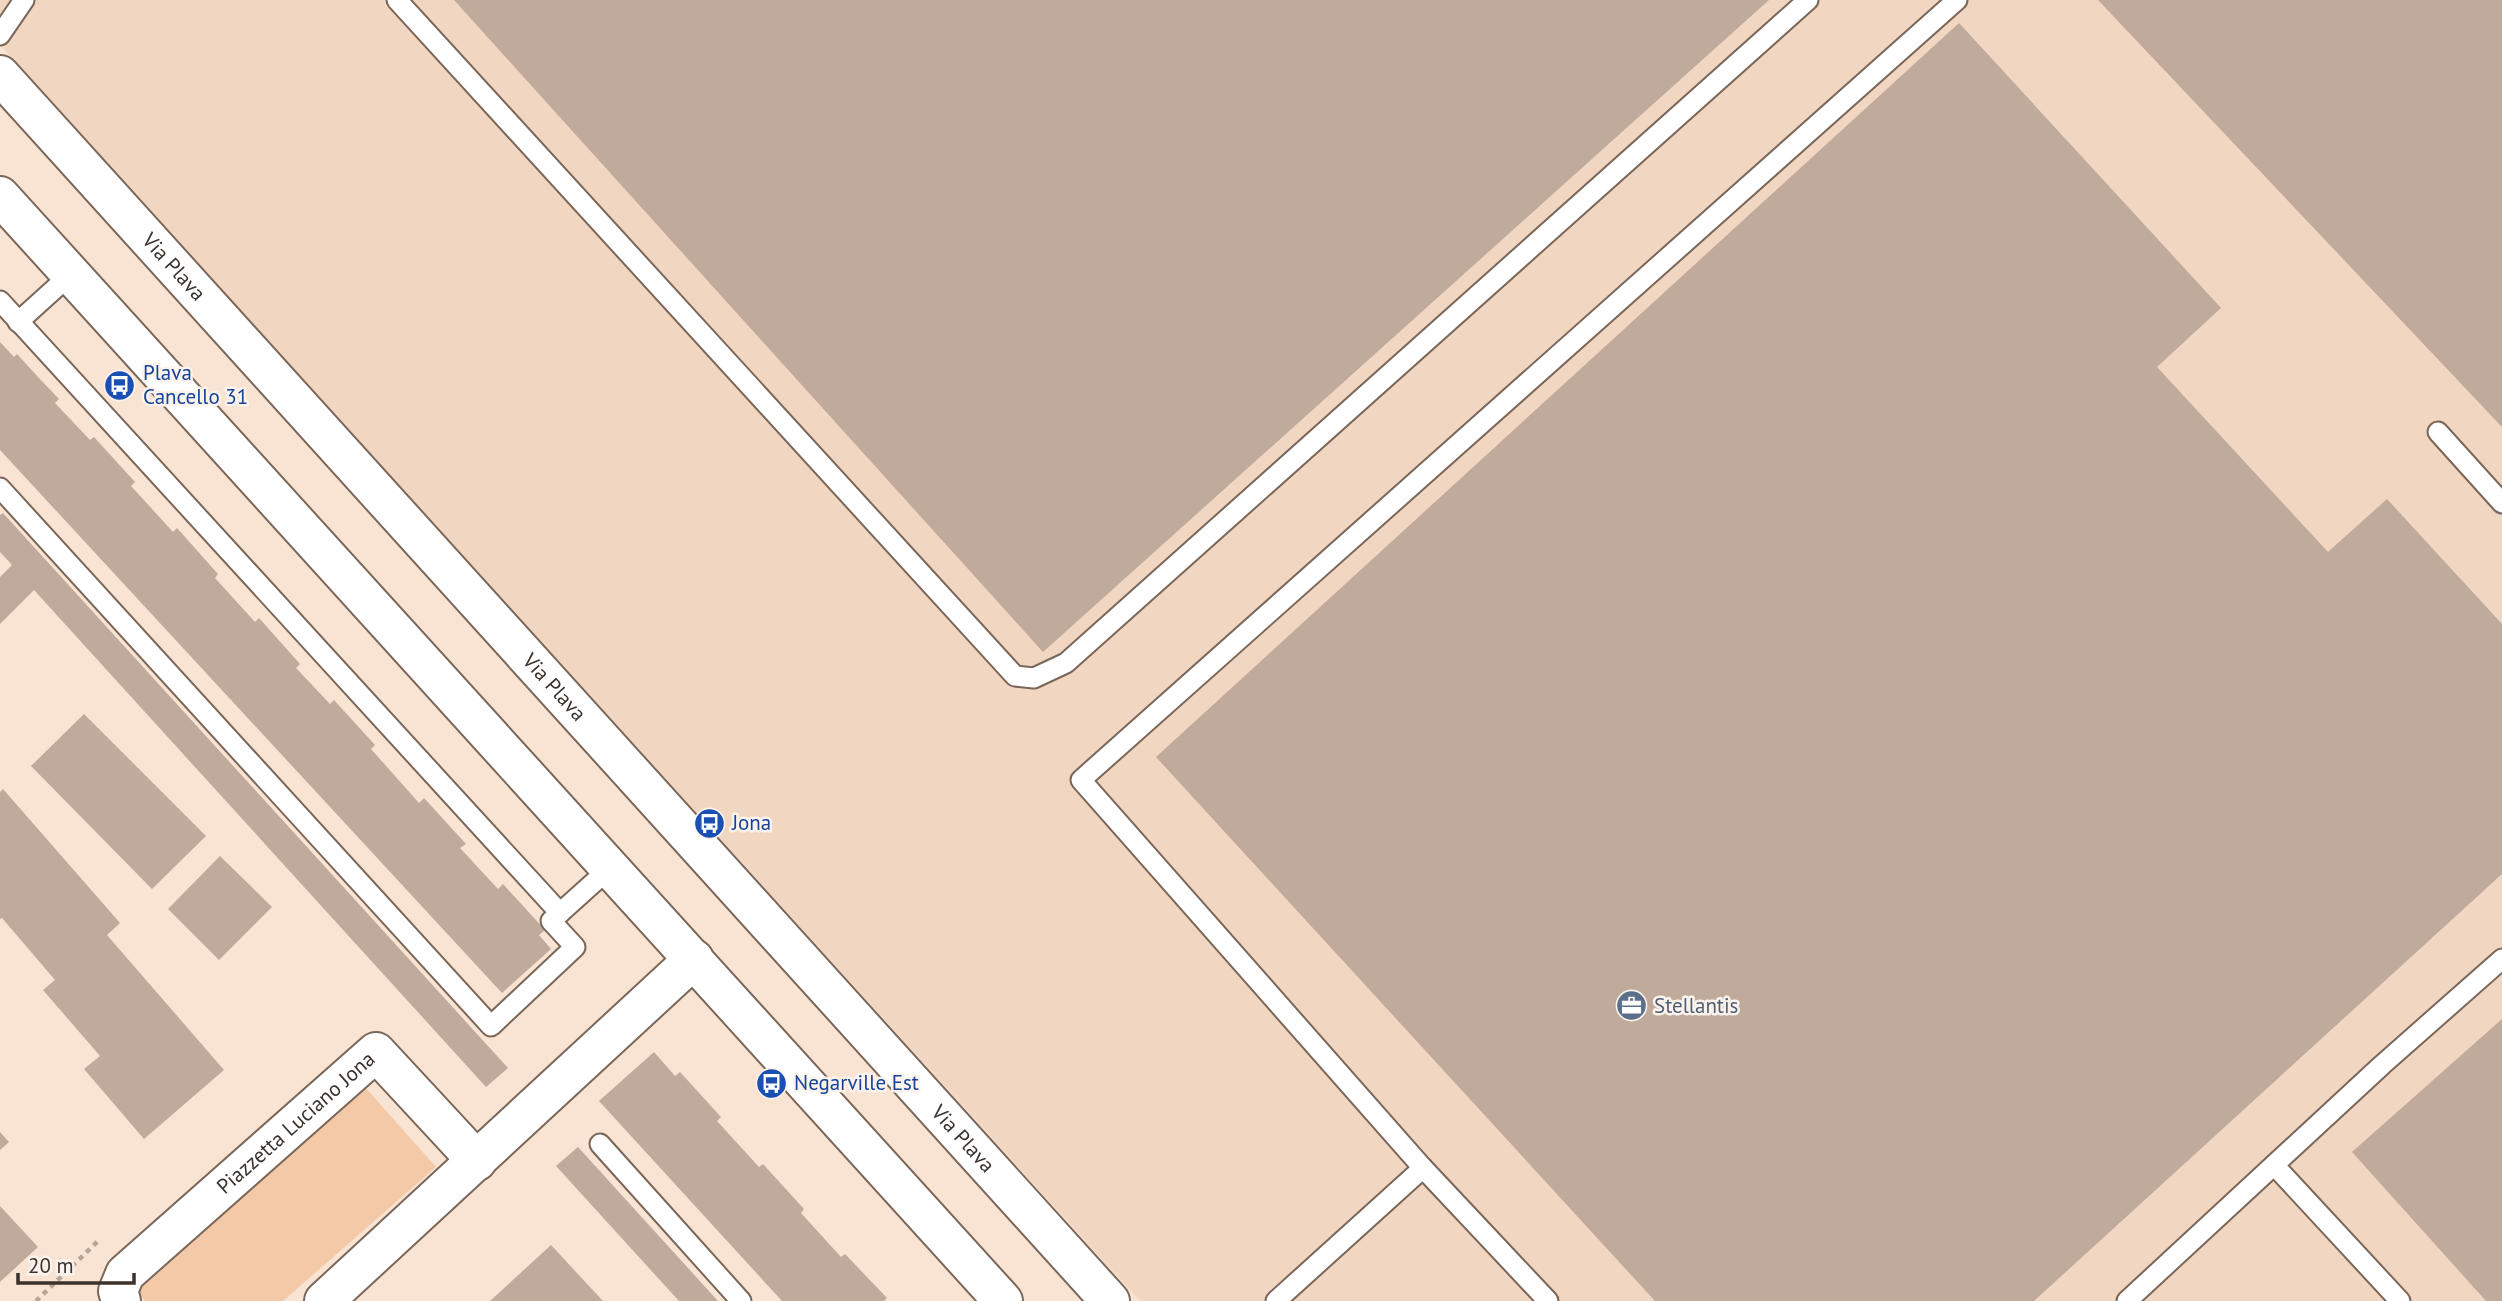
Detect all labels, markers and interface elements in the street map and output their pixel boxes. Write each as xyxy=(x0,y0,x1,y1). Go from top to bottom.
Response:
street label: Via Plava xyxy=(136,226,212,306)
place label: Plava Cancello 31 xyxy=(143,359,248,410)
bus stop icon: Plava Cancello 31 xyxy=(103,368,137,402)
street label: Via Plava xyxy=(516,647,592,727)
bus stop icon: Jona xyxy=(692,806,726,840)
place label: Jona xyxy=(731,809,771,836)
office icon: Stellantis xyxy=(1614,989,1648,1023)
place label: Stellantis xyxy=(1654,992,1738,1019)
street label: Piazzetta Luciano Jona xyxy=(211,1045,380,1200)
bus stop icon: Negarville Est xyxy=(754,1066,788,1100)
place label: Negarville Est xyxy=(794,1069,919,1096)
street label: Via Plava xyxy=(925,1098,1001,1178)
scale bar xyxy=(18,1242,133,1286)
text: 20 m xyxy=(28,1252,74,1279)

